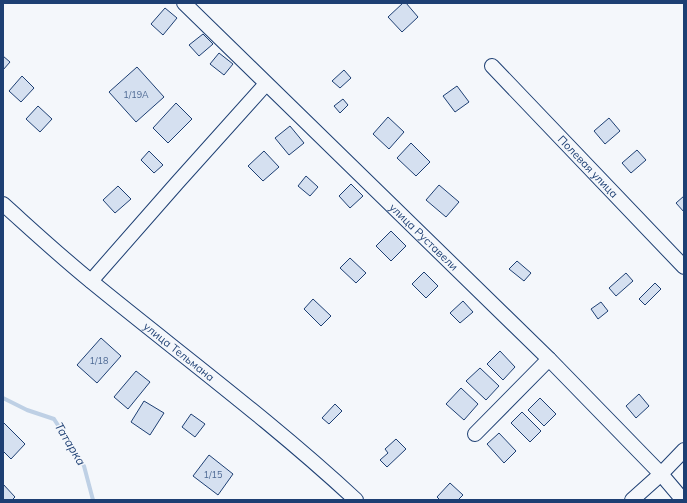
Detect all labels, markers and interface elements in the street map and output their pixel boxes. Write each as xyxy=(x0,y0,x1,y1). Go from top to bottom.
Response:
house number: 1/19А xyxy=(123,89,149,100)
street label: Полевая улица xyxy=(555,132,621,201)
street label: улица Руставели xyxy=(387,200,461,274)
street label: улица Тельмана xyxy=(141,319,217,384)
house number: 1/18 xyxy=(90,355,108,366)
water label: Татарка xyxy=(52,420,89,468)
house number: 1/15 xyxy=(204,469,223,480)

